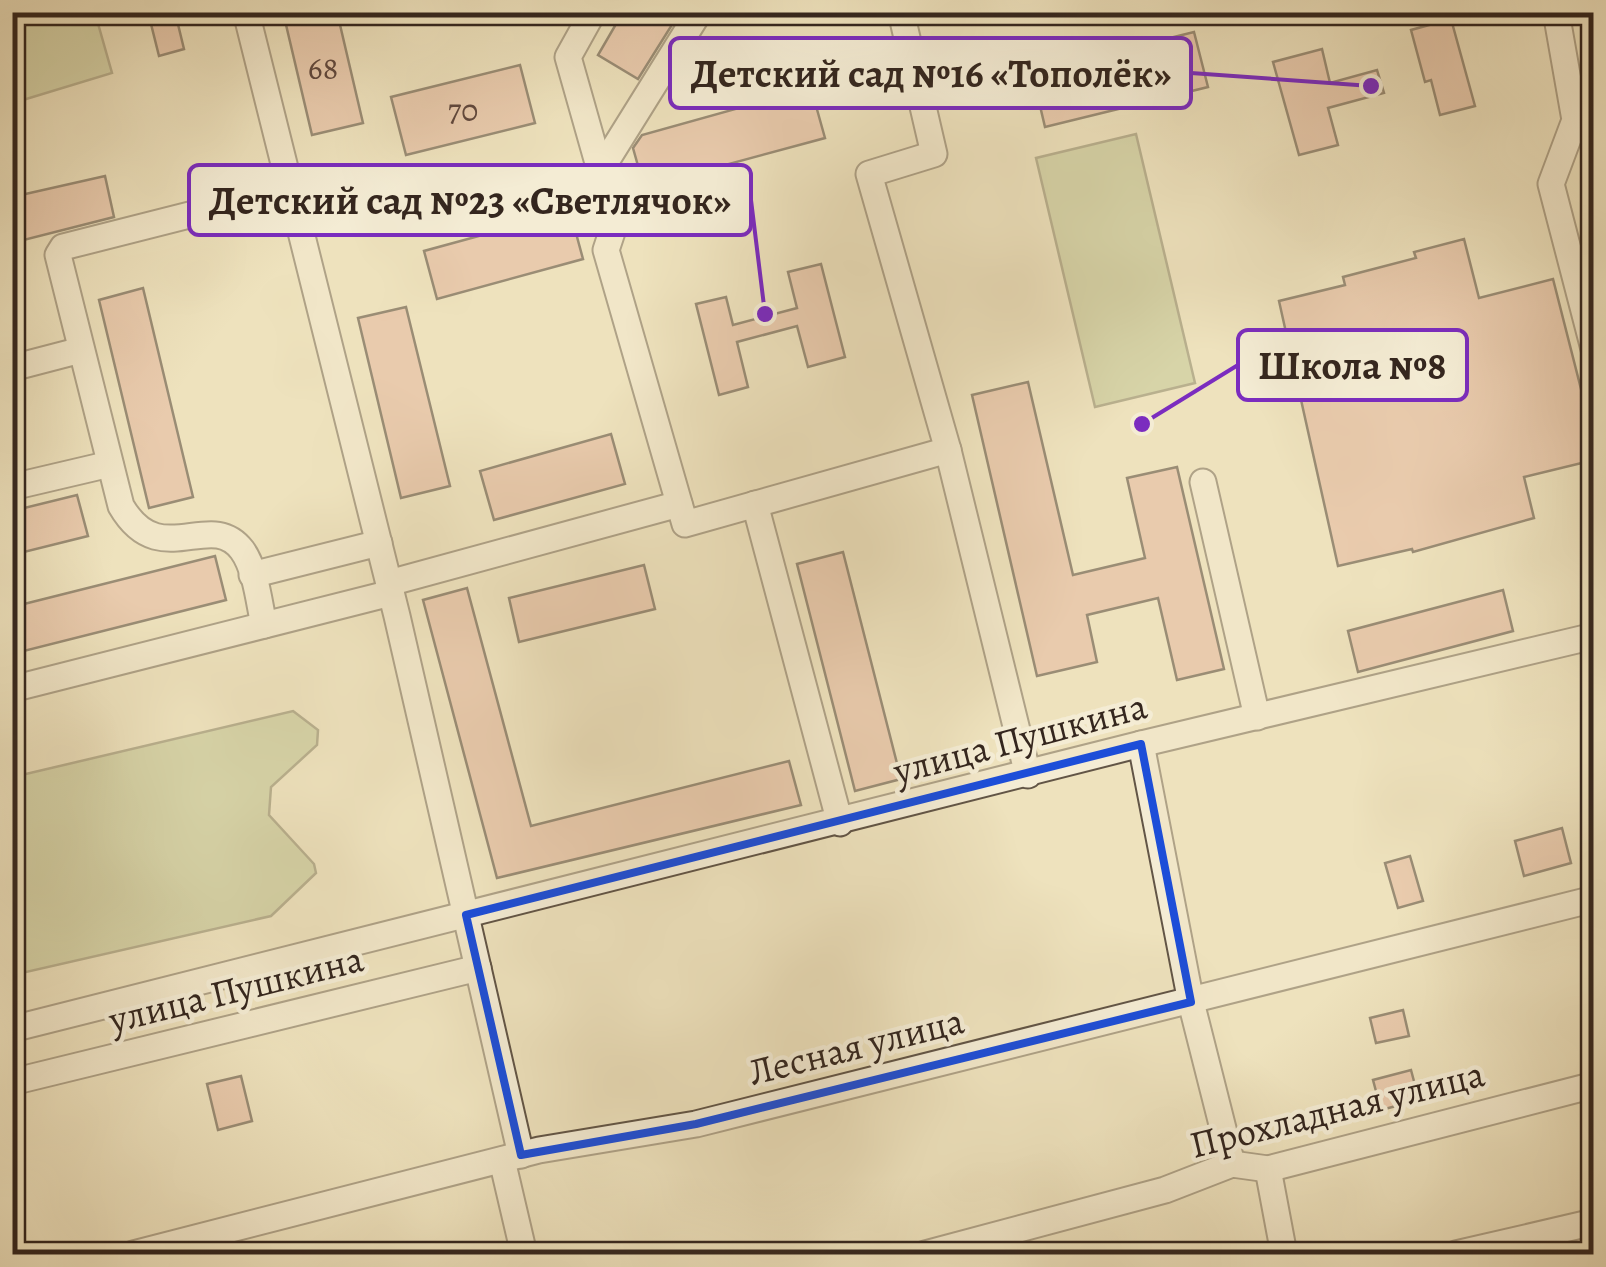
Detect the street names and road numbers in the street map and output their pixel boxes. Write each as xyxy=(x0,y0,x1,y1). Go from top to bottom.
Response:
street label: улица Пушкина xyxy=(887,679,1153,797)
street label: улица Пушкина xyxy=(102,932,369,1046)
street label: Лесная улица xyxy=(743,994,970,1098)
street label: Прохладная улица xyxy=(1184,1047,1490,1171)

